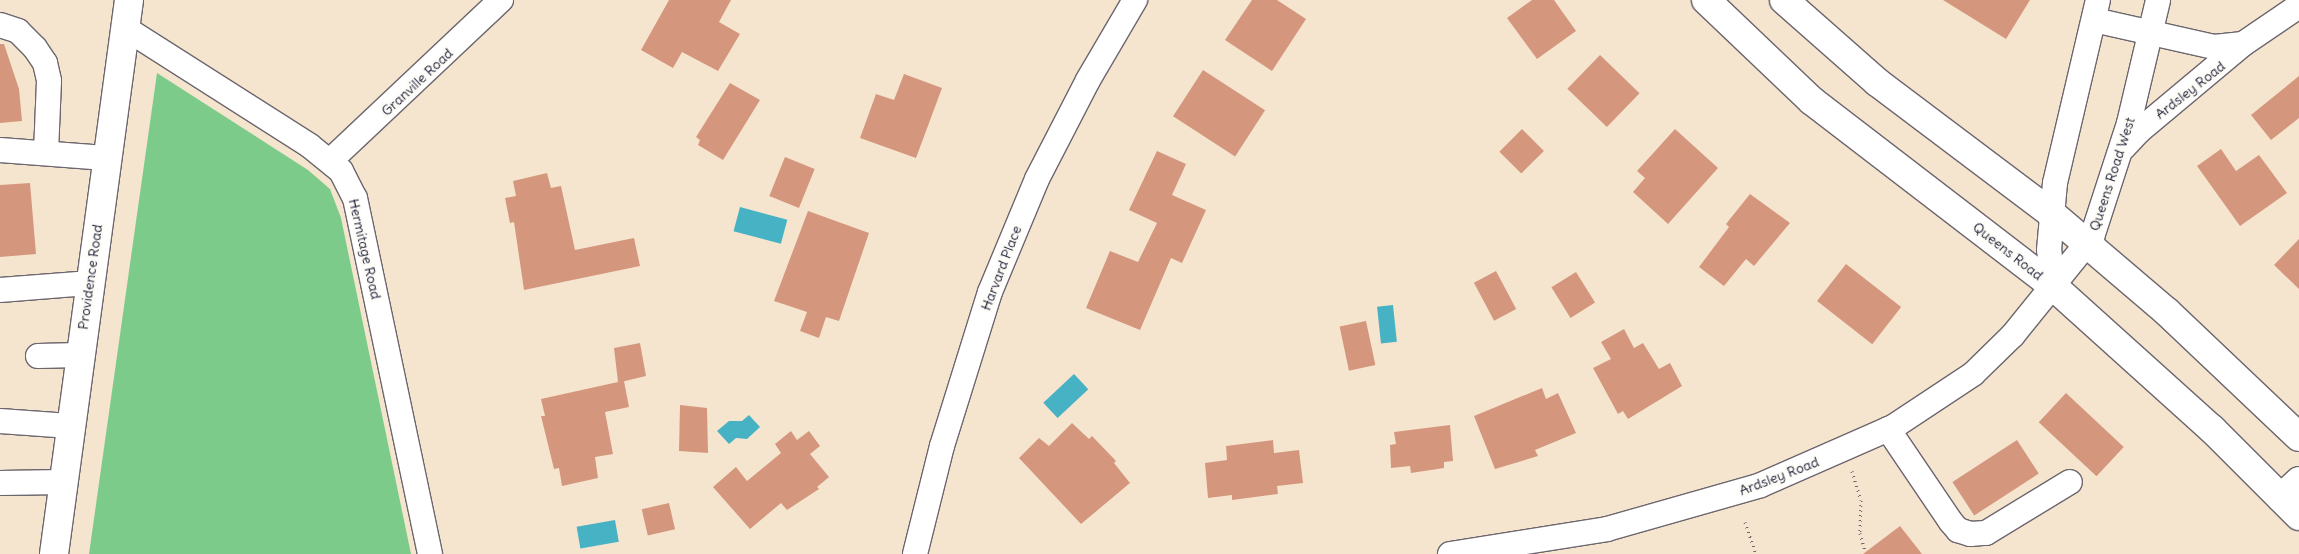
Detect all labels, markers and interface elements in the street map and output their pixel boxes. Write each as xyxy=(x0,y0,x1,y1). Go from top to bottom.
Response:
street label: Granville Road xyxy=(378,45,456,119)
street label: Ardsley Road xyxy=(2152,58,2228,122)
street label: Queens Road West xyxy=(2086,115,2138,233)
street label: Hermitage Road xyxy=(345,197,385,301)
street label: Queens Road xyxy=(1970,218,2046,284)
street label: Providence Road xyxy=(74,223,106,331)
street label: Harvard Place xyxy=(977,223,1025,313)
street label: Ardsley Road xyxy=(1737,453,1821,499)

